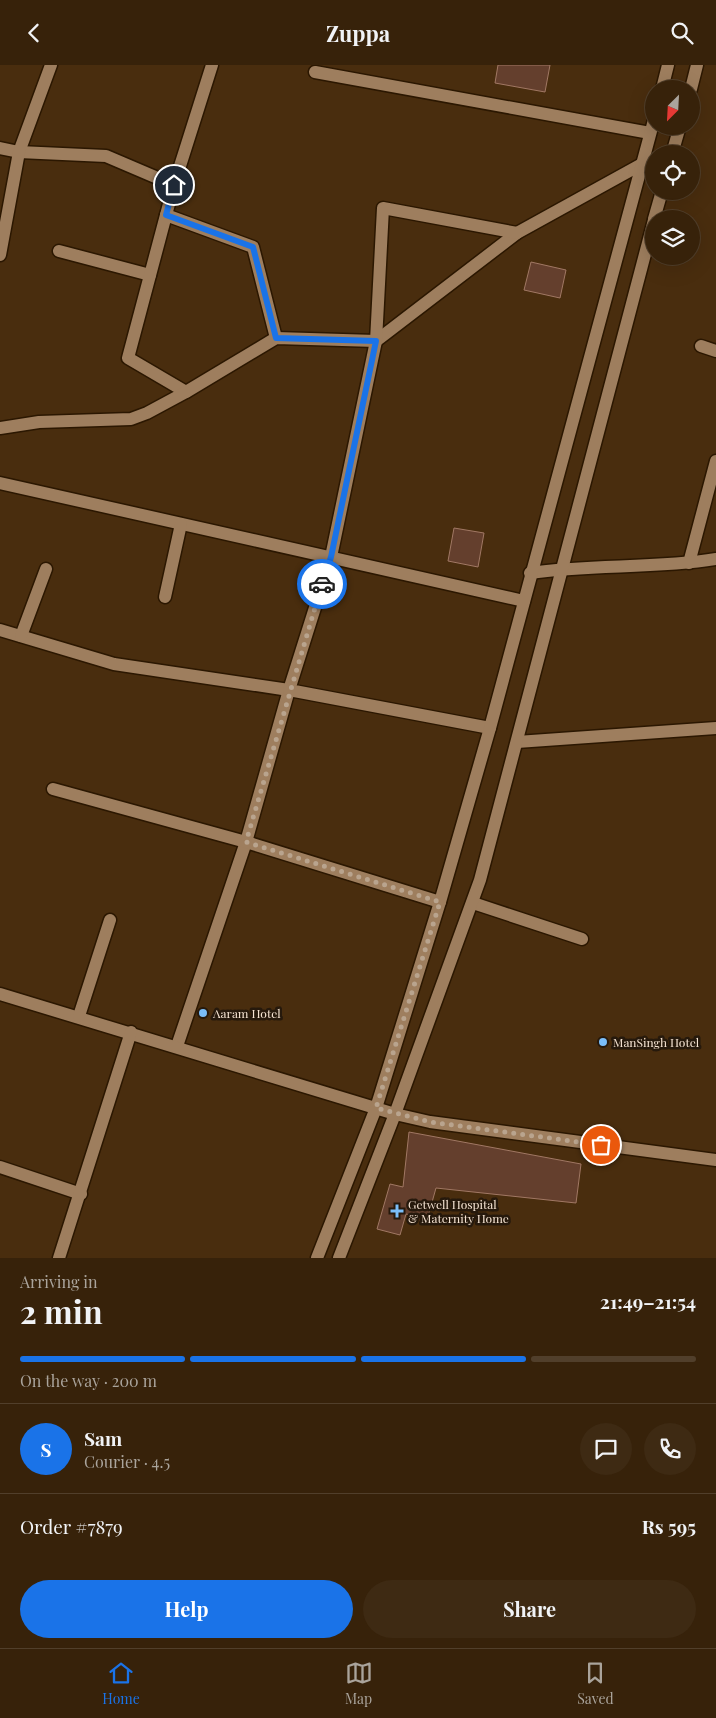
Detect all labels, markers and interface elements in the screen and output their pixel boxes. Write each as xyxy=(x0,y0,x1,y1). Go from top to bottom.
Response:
text: Zuppa xyxy=(326,18,390,48)
icon: back xyxy=(20,19,48,47)
icon: search xyxy=(668,19,696,47)
north arrow xyxy=(645,80,700,135)
map controls xyxy=(645,80,700,265)
button: locate xyxy=(645,145,700,200)
pin xyxy=(153,164,195,206)
icon: home xyxy=(160,171,188,199)
button: layers xyxy=(645,210,700,265)
courier xyxy=(297,559,347,609)
icon: car xyxy=(308,570,336,598)
place label: Aaram Hotel xyxy=(212,1005,281,1021)
marker: Aaram Hotel xyxy=(197,1007,209,1019)
place label: ManSingh Hotel xyxy=(613,1034,700,1050)
marker: ManSingh Hotel xyxy=(597,1036,609,1048)
pin xyxy=(580,1124,622,1166)
icon: bag xyxy=(587,1131,615,1159)
place label: Getwell Hospital & Maternity Home xyxy=(408,1196,509,1226)
marker: Getwell Hospital & Maternity Home xyxy=(390,1204,404,1218)
text: Arriving in xyxy=(20,1271,98,1292)
text: 21:49–21:54 xyxy=(600,1288,696,1314)
text: 2 min xyxy=(20,1289,103,1332)
text: On the way · 200 m xyxy=(20,1370,157,1391)
button: chat xyxy=(580,1423,632,1475)
button: phone xyxy=(644,1423,696,1475)
text: Sam xyxy=(84,1425,122,1451)
text: S xyxy=(40,1436,52,1462)
text: Courier · 4.5 xyxy=(84,1451,170,1472)
text: Order #7879 xyxy=(20,1513,123,1539)
text: Rs 595 xyxy=(642,1513,696,1539)
button: Help xyxy=(20,1580,353,1638)
button: Share xyxy=(363,1580,696,1638)
tab: Home xyxy=(102,1659,140,1708)
tab: Map xyxy=(345,1659,373,1708)
tab: Saved xyxy=(577,1659,614,1708)

